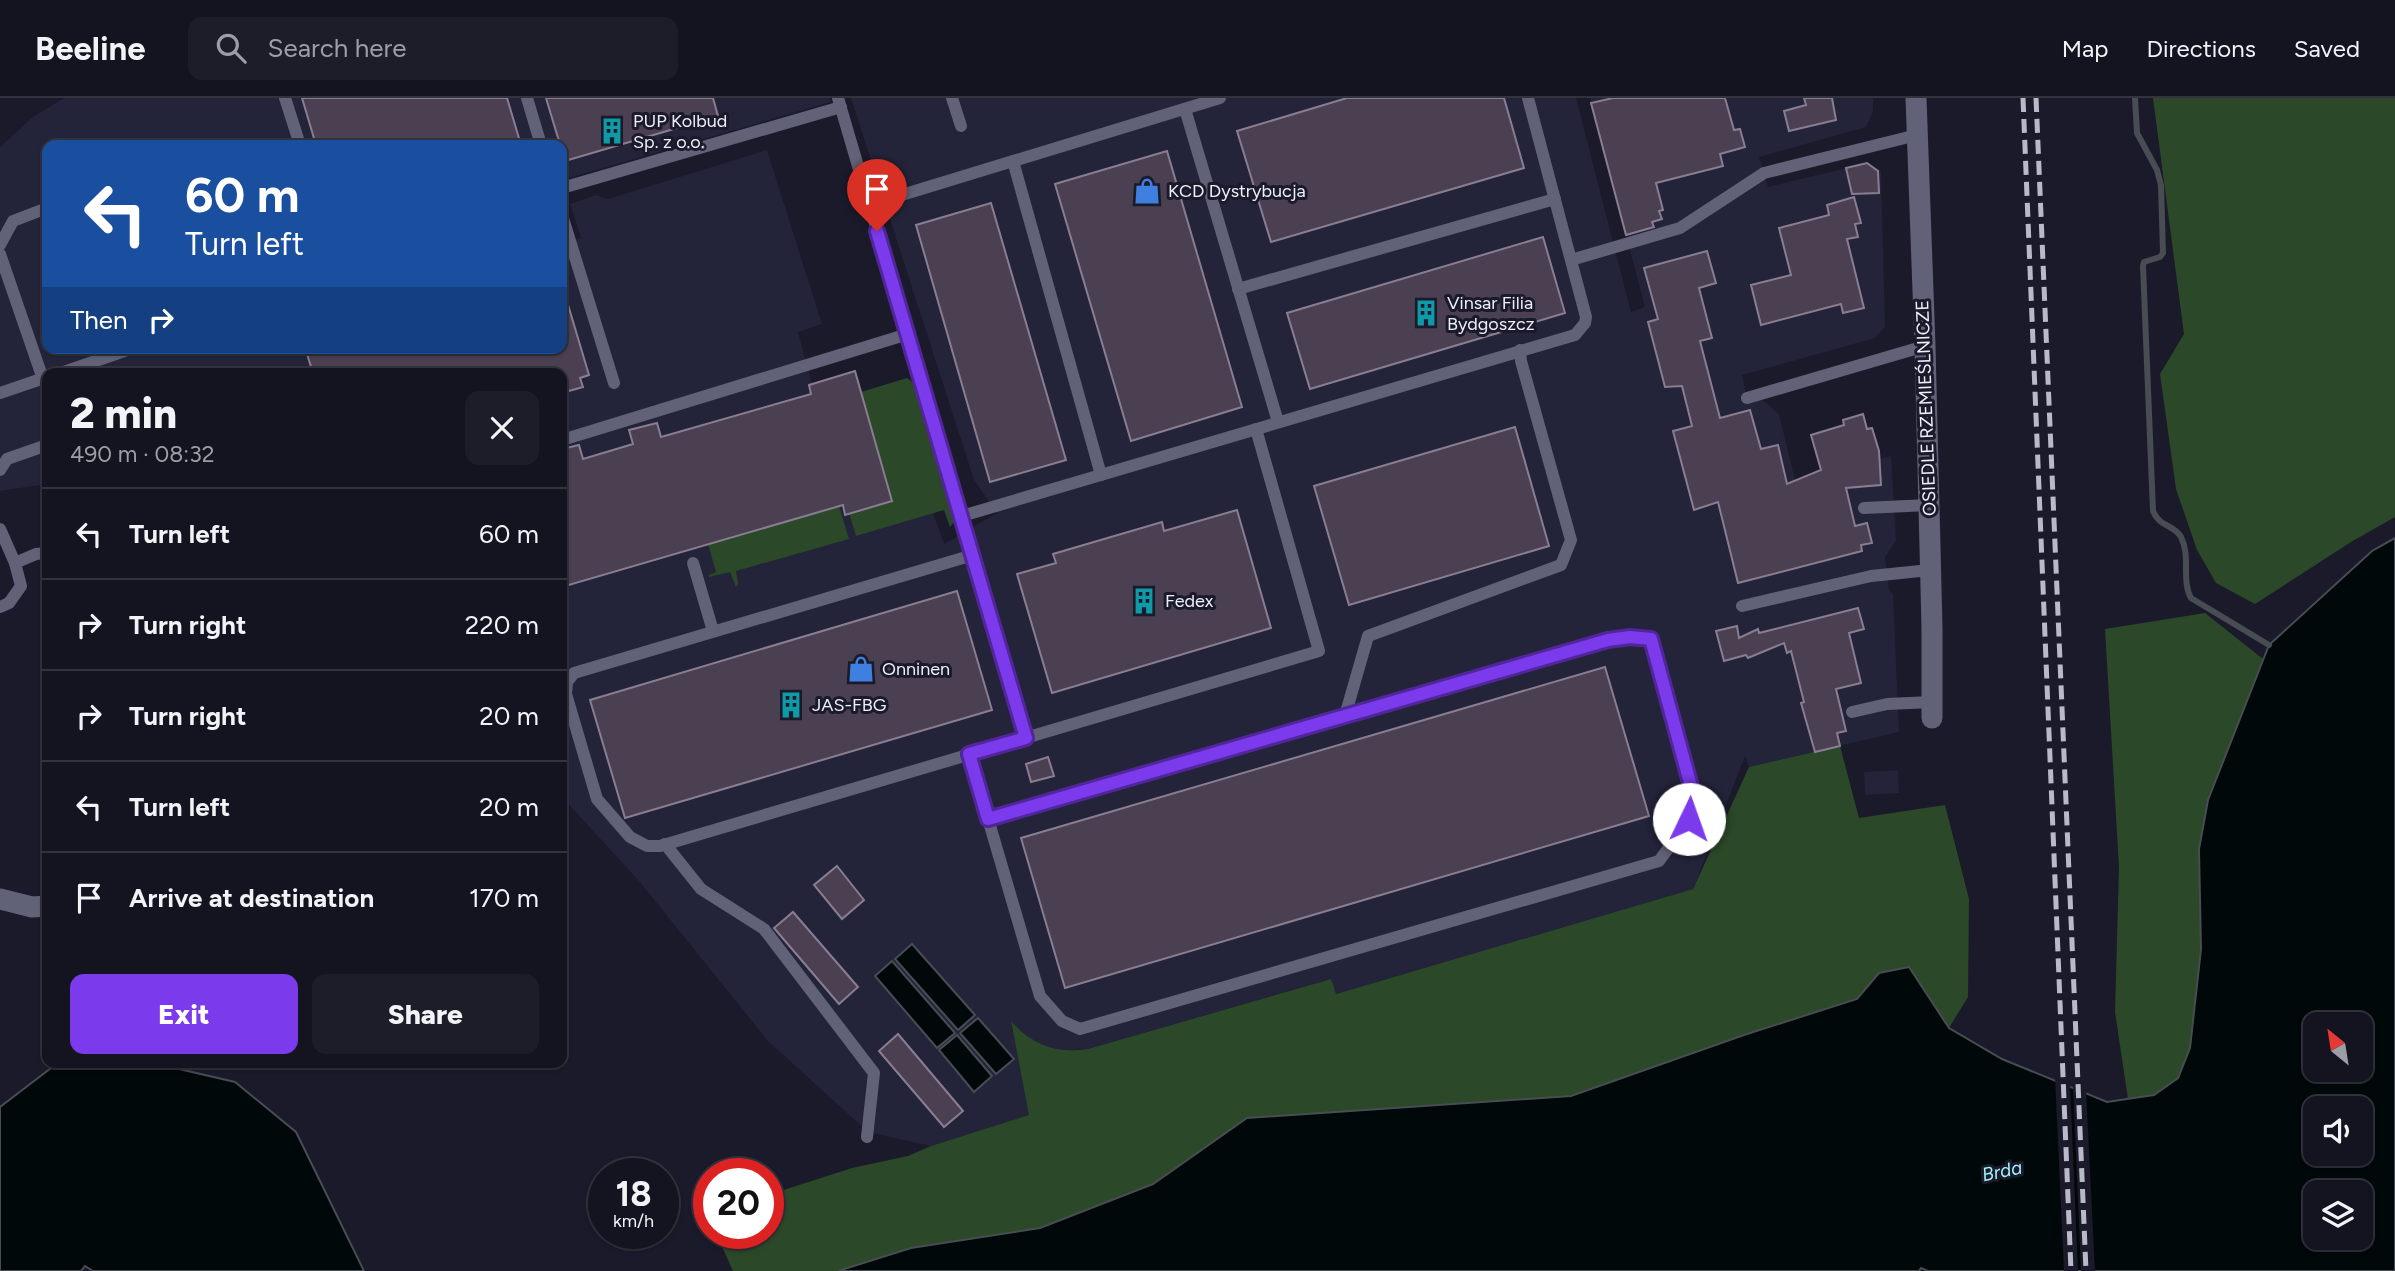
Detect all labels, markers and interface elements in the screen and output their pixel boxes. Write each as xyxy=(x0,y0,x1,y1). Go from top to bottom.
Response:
search box xyxy=(188,17,678,80)
text: Beeline xyxy=(35,29,146,68)
icon: search xyxy=(212,29,250,67)
text: Search here xyxy=(268,32,406,64)
text: Map xyxy=(2062,34,2108,63)
text: Directions xyxy=(2146,34,2256,63)
text: Saved xyxy=(2294,34,2360,63)
place label: PUP Kolbud Sp. z o.o. xyxy=(633,110,727,153)
building icon: PUP Kolbud Sp. z o.o. xyxy=(597,116,627,146)
pin xyxy=(847,159,907,231)
text: 60 m xyxy=(185,165,300,224)
icon: left xyxy=(70,168,161,259)
icon: arrive xyxy=(858,170,896,208)
shop icon: KCD Dystrybucja xyxy=(1132,176,1162,206)
place label: KCD Dystrybucja xyxy=(1168,180,1306,202)
text: Turn left xyxy=(185,225,304,263)
place label: Vinsar Filia Bydgoszcz xyxy=(1447,292,1535,335)
building icon: Vinsar Filia Bydgoszcz xyxy=(1411,298,1441,328)
street label: OSIEDLE RZEMIEŚLNICZE xyxy=(1911,300,1941,516)
icon: right xyxy=(142,301,180,339)
text: Then xyxy=(70,304,128,336)
text: 2 min xyxy=(70,388,177,439)
button: close xyxy=(465,391,539,465)
text: 490 m · 08:32 xyxy=(70,440,215,468)
icon: left xyxy=(70,515,108,553)
text: Turn left xyxy=(129,518,230,550)
text: 60 m xyxy=(479,518,539,550)
building icon: Fedex xyxy=(1129,586,1159,616)
place label: Fedex xyxy=(1165,590,1214,612)
icon: right xyxy=(70,606,108,644)
text: Turn right xyxy=(129,609,246,641)
text: 220 m xyxy=(465,609,539,641)
shop icon: Onninen xyxy=(846,654,876,684)
place label: Onninen xyxy=(882,658,950,680)
building icon: JAS-FBG xyxy=(776,690,806,720)
place label: JAS-FBG xyxy=(812,694,887,716)
icon: right xyxy=(70,697,108,735)
text: Turn right xyxy=(129,700,246,732)
text: 20 m xyxy=(479,700,539,732)
position arrow xyxy=(1652,782,1726,856)
icon: left xyxy=(70,788,108,826)
text: Turn left xyxy=(129,791,230,823)
text: 20 m xyxy=(479,791,539,823)
icon: arrive xyxy=(70,879,108,917)
text: Arrive at destination xyxy=(129,882,374,914)
text: 170 m xyxy=(469,882,539,914)
button: Exit xyxy=(70,974,298,1054)
button: Share xyxy=(312,974,539,1054)
north arrow xyxy=(2303,1012,2373,1082)
map controls xyxy=(2303,1012,2373,1250)
button: sound xyxy=(2303,1096,2373,1166)
water label: Brda xyxy=(1980,1156,2024,1186)
speed limit sign: 20 xyxy=(693,1158,784,1249)
text: 18 xyxy=(615,1173,652,1215)
button: layers xyxy=(2303,1180,2373,1250)
text: km/h xyxy=(613,1210,654,1232)

